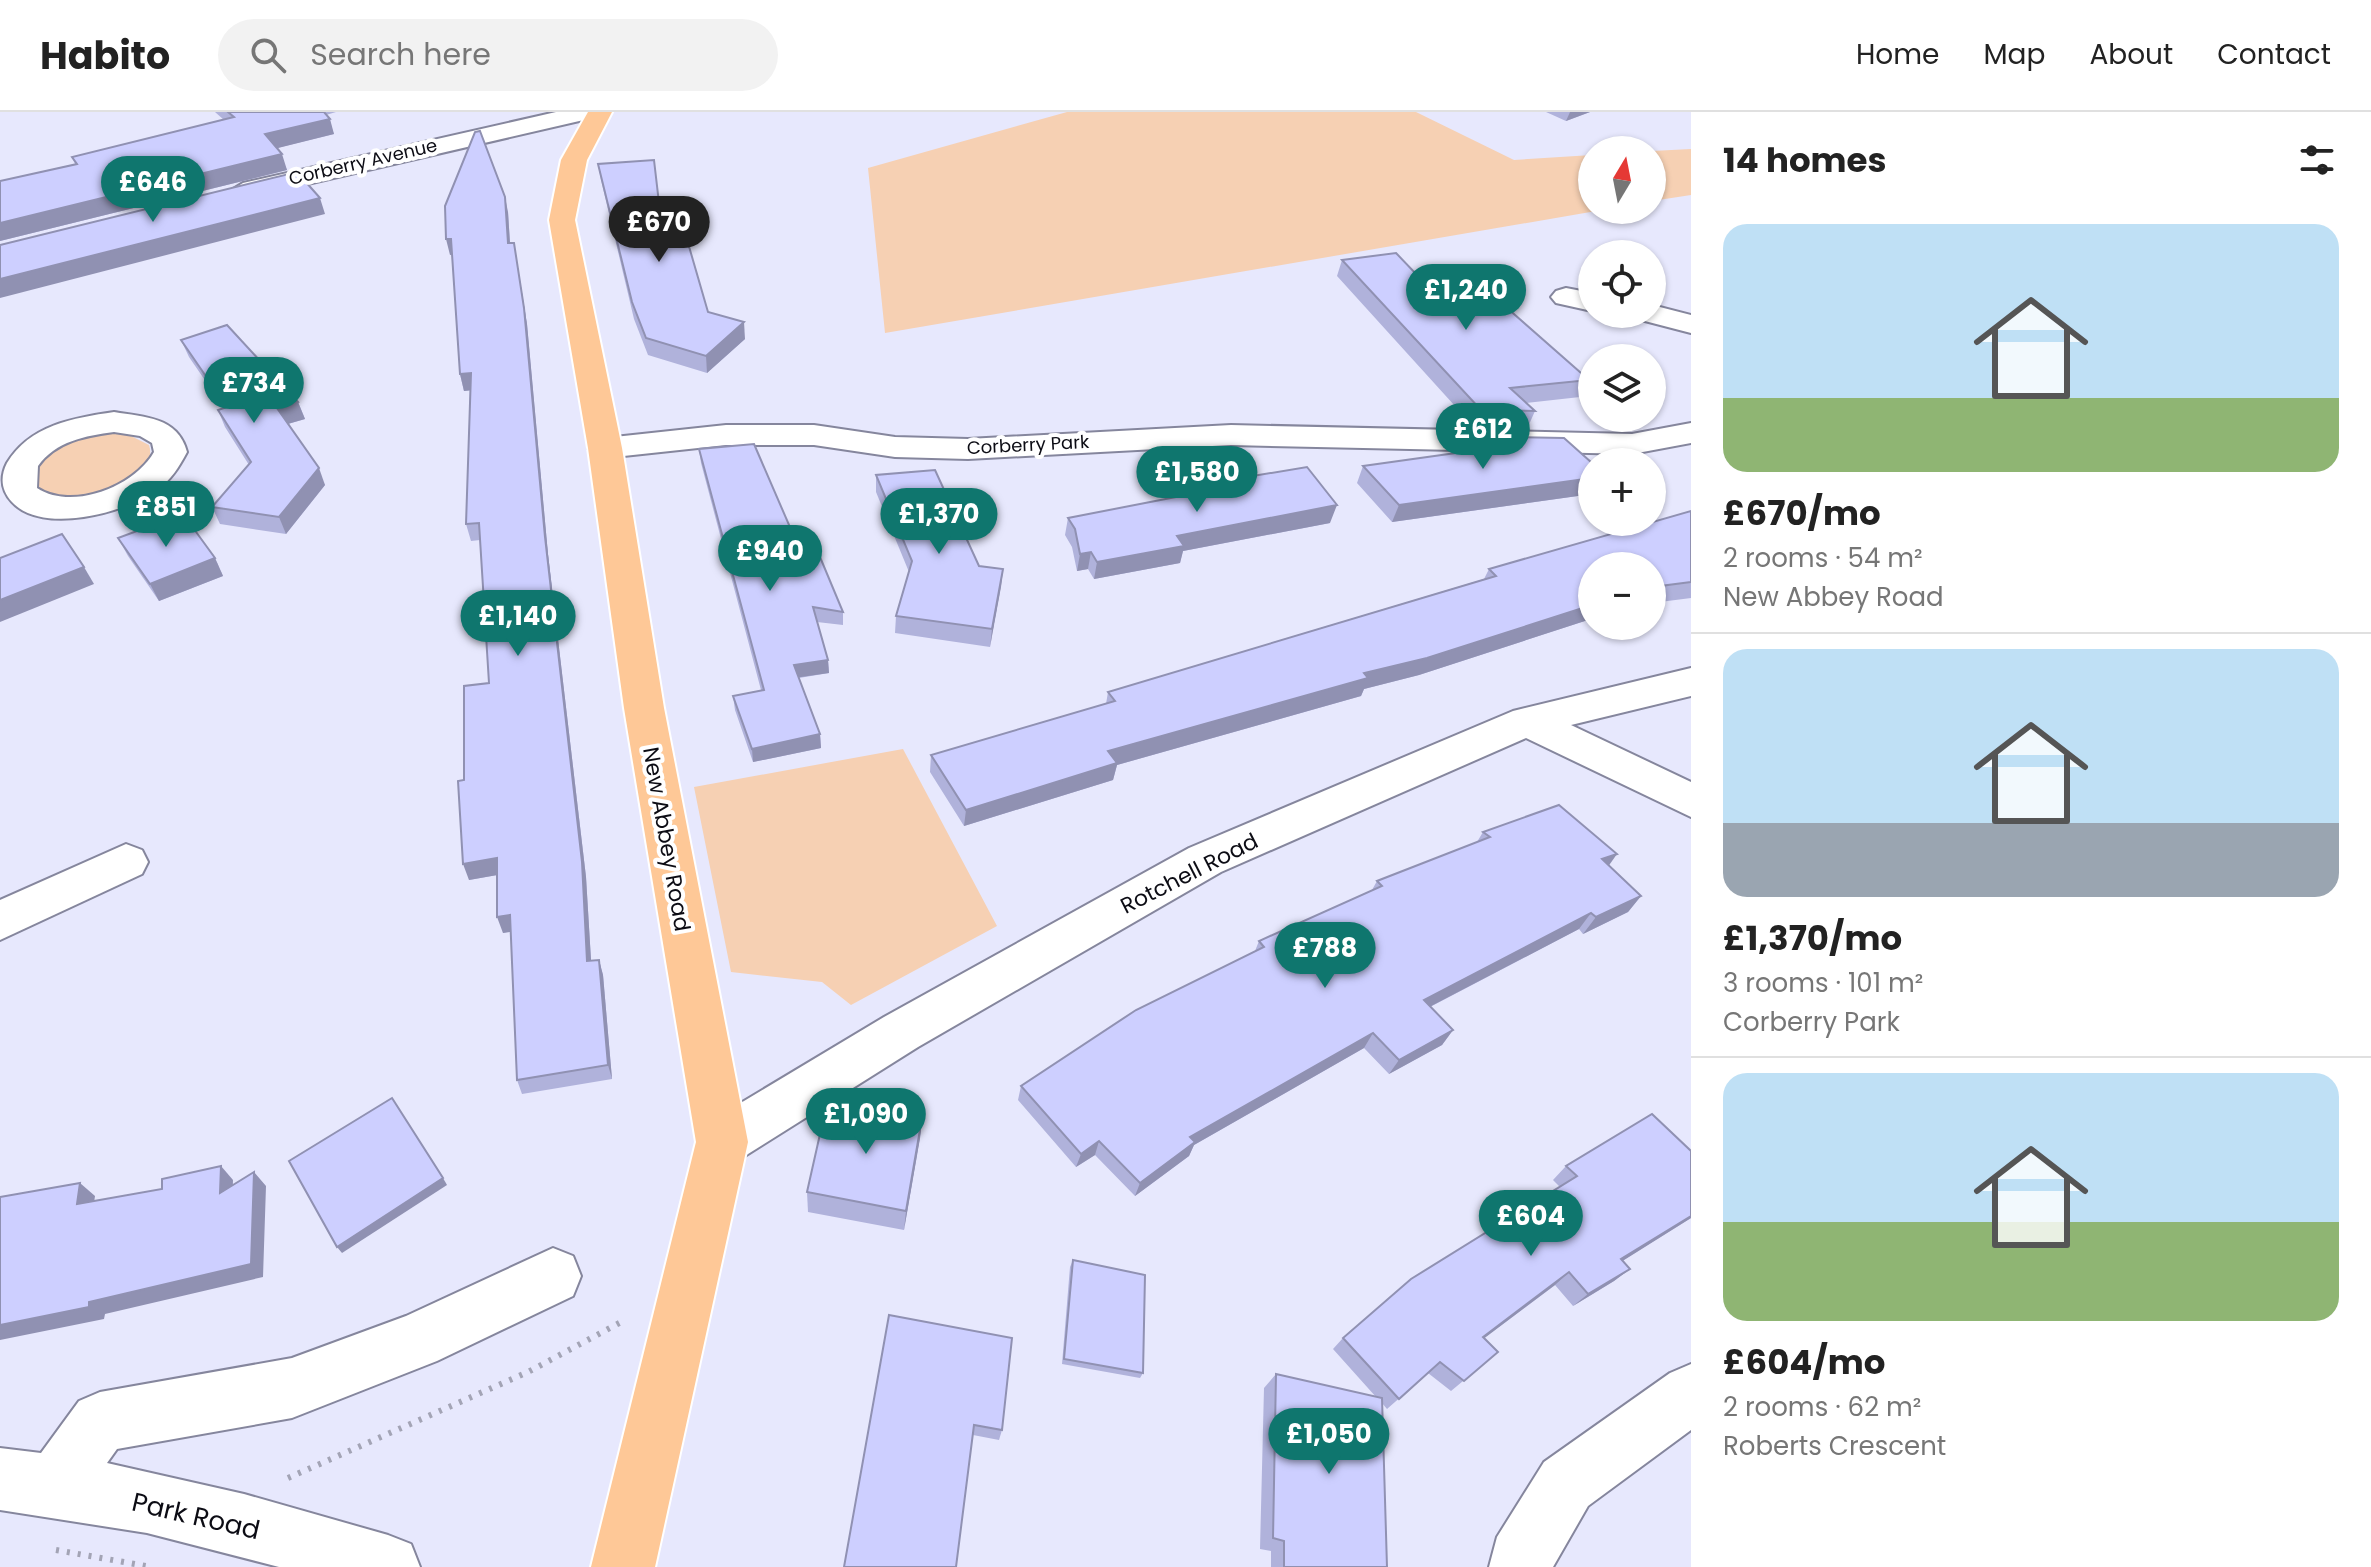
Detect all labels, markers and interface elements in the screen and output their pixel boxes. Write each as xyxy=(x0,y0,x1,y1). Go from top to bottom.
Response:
search box xyxy=(218,19,778,91)
text: Habito xyxy=(40,29,170,82)
icon: search xyxy=(246,33,290,77)
text: Search here xyxy=(310,33,491,76)
text: Home xyxy=(1856,35,1939,74)
text: Map xyxy=(1983,35,2045,74)
text: About xyxy=(2089,35,2173,74)
text: Contact xyxy=(2217,35,2331,74)
street label: Corberry Avenue xyxy=(286,132,439,191)
north arrow xyxy=(1578,136,1666,224)
map controls xyxy=(1578,136,1666,640)
text: 14 homes xyxy=(1723,136,1887,184)
icon: filters xyxy=(2295,138,2339,182)
pin: £646 xyxy=(106,156,200,224)
text: £646 xyxy=(119,164,187,200)
pin: £670 xyxy=(612,196,706,264)
text: £670 xyxy=(627,204,691,240)
button: locate xyxy=(1578,240,1666,328)
pin: £1,240 xyxy=(1401,264,1531,332)
text: £1,240 xyxy=(1424,272,1508,308)
icon: home xyxy=(1959,276,2103,420)
button: layers xyxy=(1578,344,1666,432)
pin: £734 xyxy=(207,357,301,425)
text: £734 xyxy=(222,365,286,401)
pin: £612 xyxy=(1436,403,1530,471)
text: £612 xyxy=(1454,411,1512,447)
street label: Corberry Park xyxy=(966,429,1090,460)
pin: £1,580 xyxy=(1132,446,1262,514)
button: + xyxy=(1578,448,1666,536)
text: £1,580 xyxy=(1154,454,1240,490)
pin: £851 xyxy=(119,481,213,549)
pin: £1,370 xyxy=(874,488,1004,556)
text: £851 xyxy=(136,489,196,525)
text: £670/mo xyxy=(1723,489,1881,537)
text: £1,370 xyxy=(898,496,980,532)
pin: £940 xyxy=(723,525,817,593)
text: £940 xyxy=(736,533,804,569)
text: 2 rooms · 54 m² xyxy=(1723,540,1923,576)
button: − xyxy=(1578,552,1666,640)
text: New Abbey Road xyxy=(1723,579,1944,615)
pin: £1,140 xyxy=(453,590,583,658)
text: £1,140 xyxy=(479,598,557,634)
icon: home xyxy=(1959,701,2103,845)
street label: New Abbey Road xyxy=(635,744,698,934)
street label: Rotchell Road xyxy=(1115,825,1263,921)
text: £1,370/mo xyxy=(1723,914,1902,962)
pin: £788 xyxy=(1278,922,1372,990)
text: £788 xyxy=(1293,930,1357,966)
text: 3 rooms · 101 m² xyxy=(1723,965,1923,1001)
text: Corberry Park xyxy=(1723,1004,1900,1040)
pin: £1,090 xyxy=(801,1088,931,1156)
text: £1,090 xyxy=(824,1096,908,1132)
icon: home xyxy=(1959,1125,2103,1269)
pin: £604 xyxy=(1484,1190,1578,1258)
text: £604 xyxy=(1497,1198,1565,1234)
text: £604/mo xyxy=(1723,1338,1885,1386)
text: 2 rooms · 62 m² xyxy=(1723,1389,1921,1425)
pin: £1,050 xyxy=(1264,1408,1394,1476)
text: £1,050 xyxy=(1286,1416,1372,1452)
text: Roberts Crescent xyxy=(1723,1428,1946,1464)
street label: Park Road xyxy=(128,1484,264,1548)

